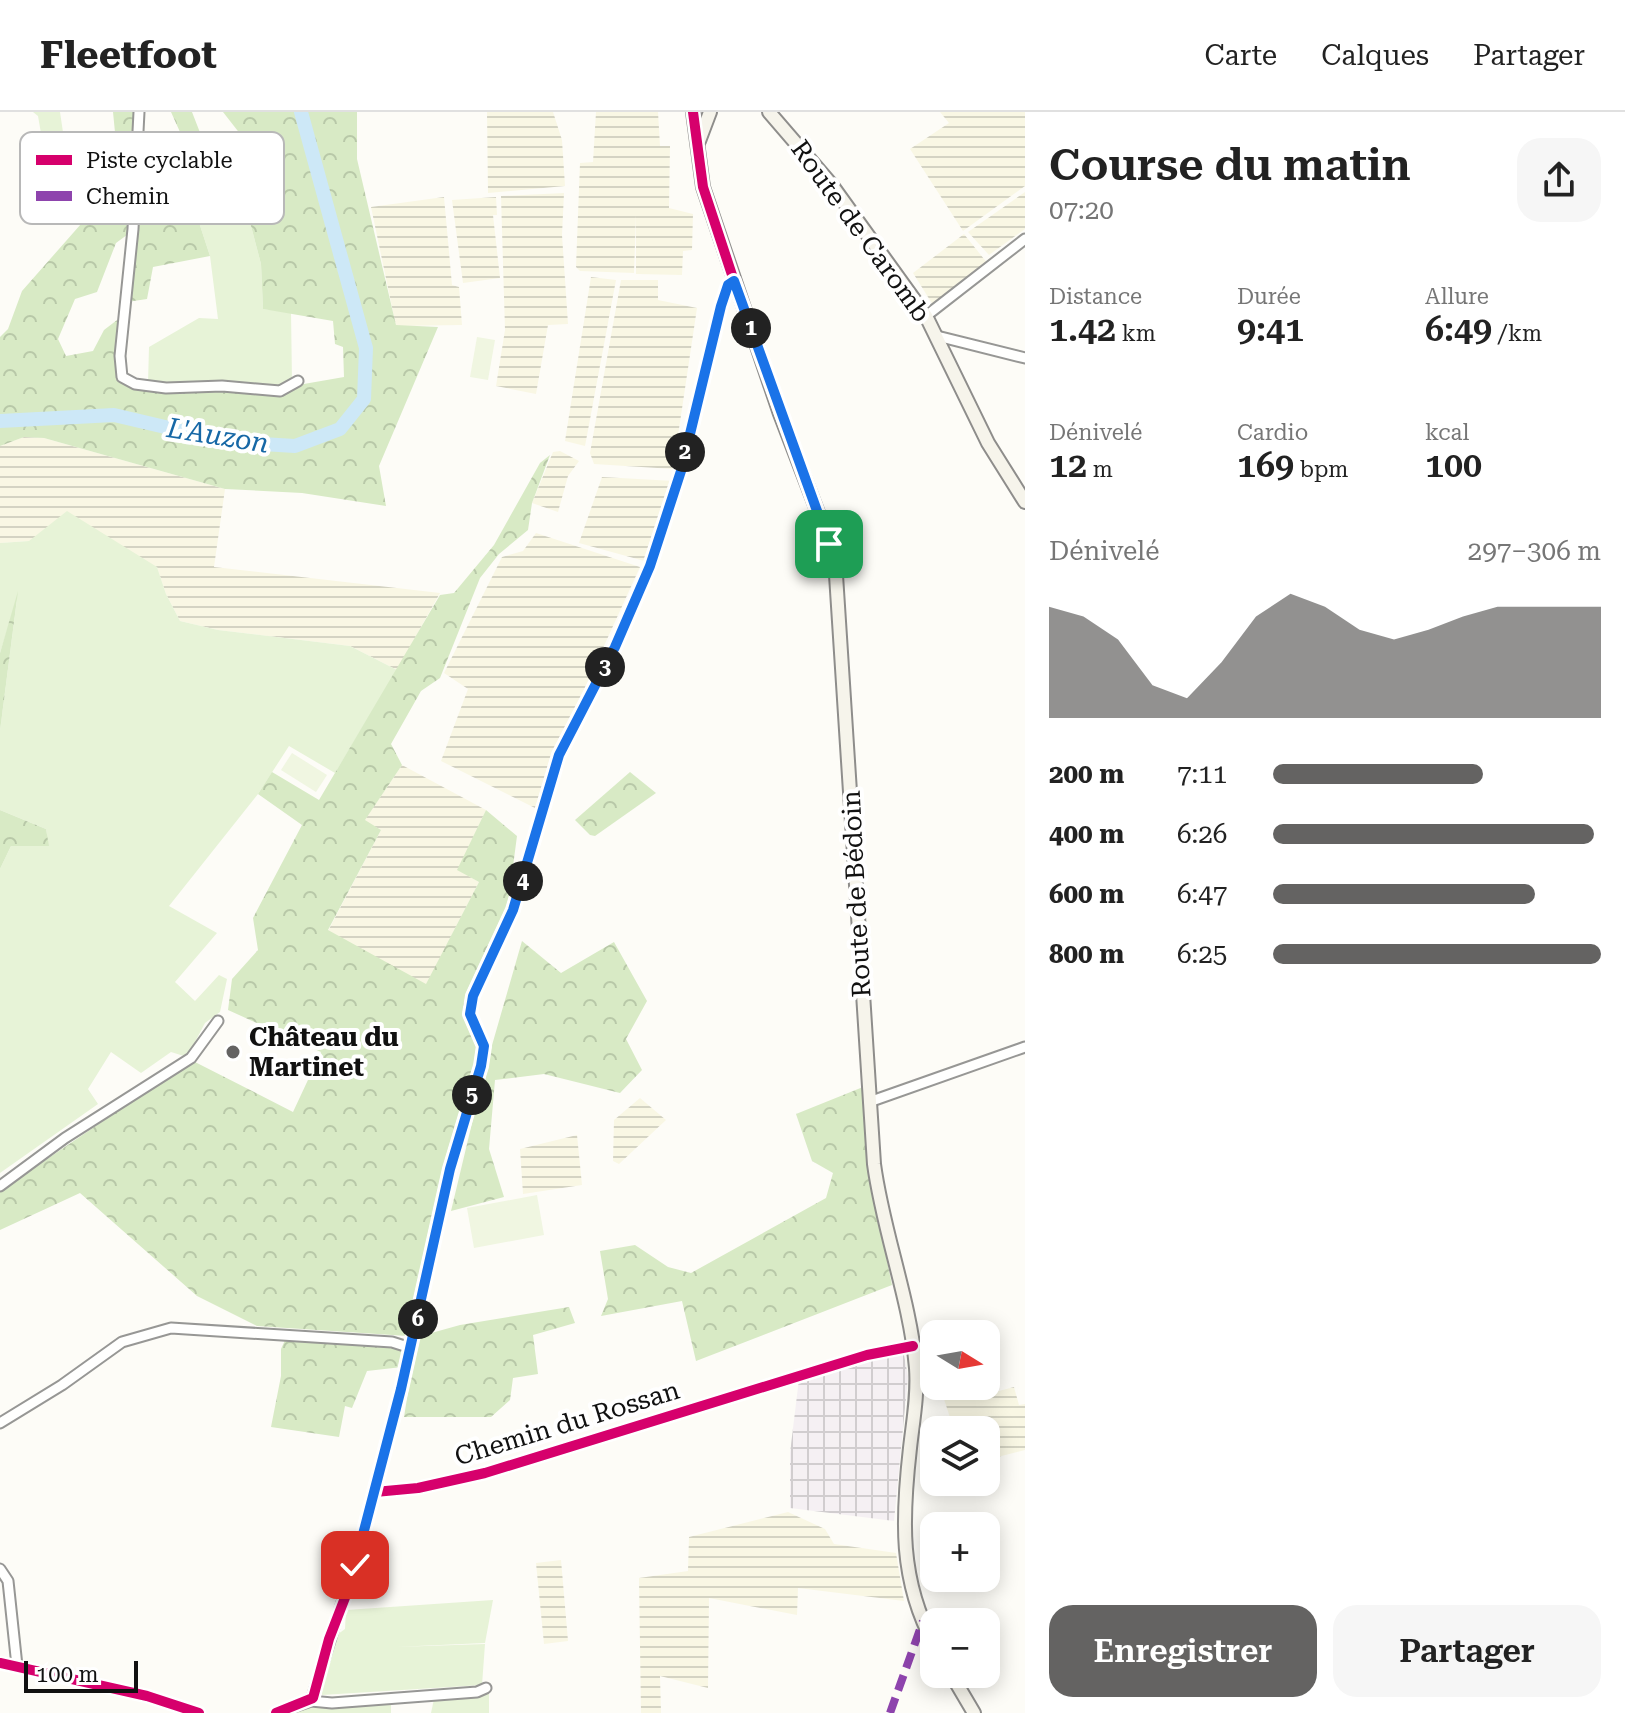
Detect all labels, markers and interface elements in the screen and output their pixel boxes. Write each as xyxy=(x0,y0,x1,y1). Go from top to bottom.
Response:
text: Fleetfoot xyxy=(40,33,217,77)
text: Carte xyxy=(1205,39,1277,72)
text: Calques xyxy=(1321,39,1429,72)
text: Partager xyxy=(1473,39,1585,72)
legend xyxy=(20,132,284,224)
street label: Route de Caromb xyxy=(785,134,937,328)
button: share xyxy=(1517,138,1601,222)
text: Course du matin xyxy=(1049,139,1411,191)
text: Piste cyclable xyxy=(86,148,232,173)
text: Chemin xyxy=(86,184,169,209)
text: 07:20 xyxy=(1049,195,1114,225)
text: Distance xyxy=(1049,284,1142,309)
text: Durée xyxy=(1237,284,1301,309)
text: Allure xyxy=(1425,284,1489,309)
pin: 1 xyxy=(731,308,771,348)
text: 1.42 xyxy=(1049,309,1116,349)
text: 9:41 xyxy=(1237,309,1304,349)
text: 6:49 xyxy=(1425,309,1492,349)
text: 1 xyxy=(745,315,757,340)
text: km xyxy=(1116,321,1156,346)
text: /km xyxy=(1492,321,1542,346)
water label: L'Auzon xyxy=(164,411,271,460)
text: Dénivelé xyxy=(1049,420,1142,445)
text: Cardio xyxy=(1237,420,1308,445)
text: kcal xyxy=(1425,420,1469,445)
pin: 2 xyxy=(665,432,705,472)
text: 2 xyxy=(679,439,691,464)
text: 12 xyxy=(1049,445,1087,485)
text: 169 xyxy=(1237,445,1294,485)
text: 100 xyxy=(1425,445,1482,485)
text: m xyxy=(1087,457,1113,482)
text: bpm xyxy=(1294,457,1348,482)
pin xyxy=(795,510,863,578)
icon: arrive xyxy=(807,522,851,566)
text: Dénivelé xyxy=(1049,536,1159,566)
text: 297–306 m xyxy=(1468,536,1601,566)
pin: 3 xyxy=(585,647,625,687)
text: 3 xyxy=(599,654,611,679)
text: 200 m xyxy=(1049,759,1124,789)
text: 7:11 xyxy=(1177,759,1227,789)
street label: Route de Bédoin xyxy=(836,789,876,998)
text: 400 m xyxy=(1049,819,1124,849)
text: 6:26 xyxy=(1177,819,1227,849)
pin: 4 xyxy=(503,861,543,901)
text: 4 xyxy=(517,868,529,893)
text: 600 m xyxy=(1049,879,1124,909)
text: 6:47 xyxy=(1177,879,1227,909)
text: 800 m xyxy=(1049,939,1124,969)
text: 6:25 xyxy=(1177,939,1227,969)
place label: Château du Martinet xyxy=(249,1022,399,1082)
marker: Château du Martinet xyxy=(224,1043,242,1061)
pin: 5 xyxy=(452,1075,492,1115)
text: 5 xyxy=(466,1082,478,1107)
pin: 6 xyxy=(398,1299,438,1339)
text: 6 xyxy=(412,1306,424,1331)
north arrow xyxy=(920,1320,1000,1400)
map controls xyxy=(920,1320,1000,1688)
street label: Chemin du Rossan xyxy=(451,1374,683,1471)
button: layers xyxy=(920,1416,1000,1496)
button: + xyxy=(920,1512,1000,1592)
pin xyxy=(321,1531,389,1599)
icon: check xyxy=(333,1543,377,1587)
button: Enregistrer xyxy=(1049,1605,1317,1697)
button: Partager xyxy=(1333,1605,1601,1697)
button: − xyxy=(920,1608,1000,1688)
scale bar xyxy=(24,1657,138,1693)
text: 100 m xyxy=(36,1662,99,1687)

